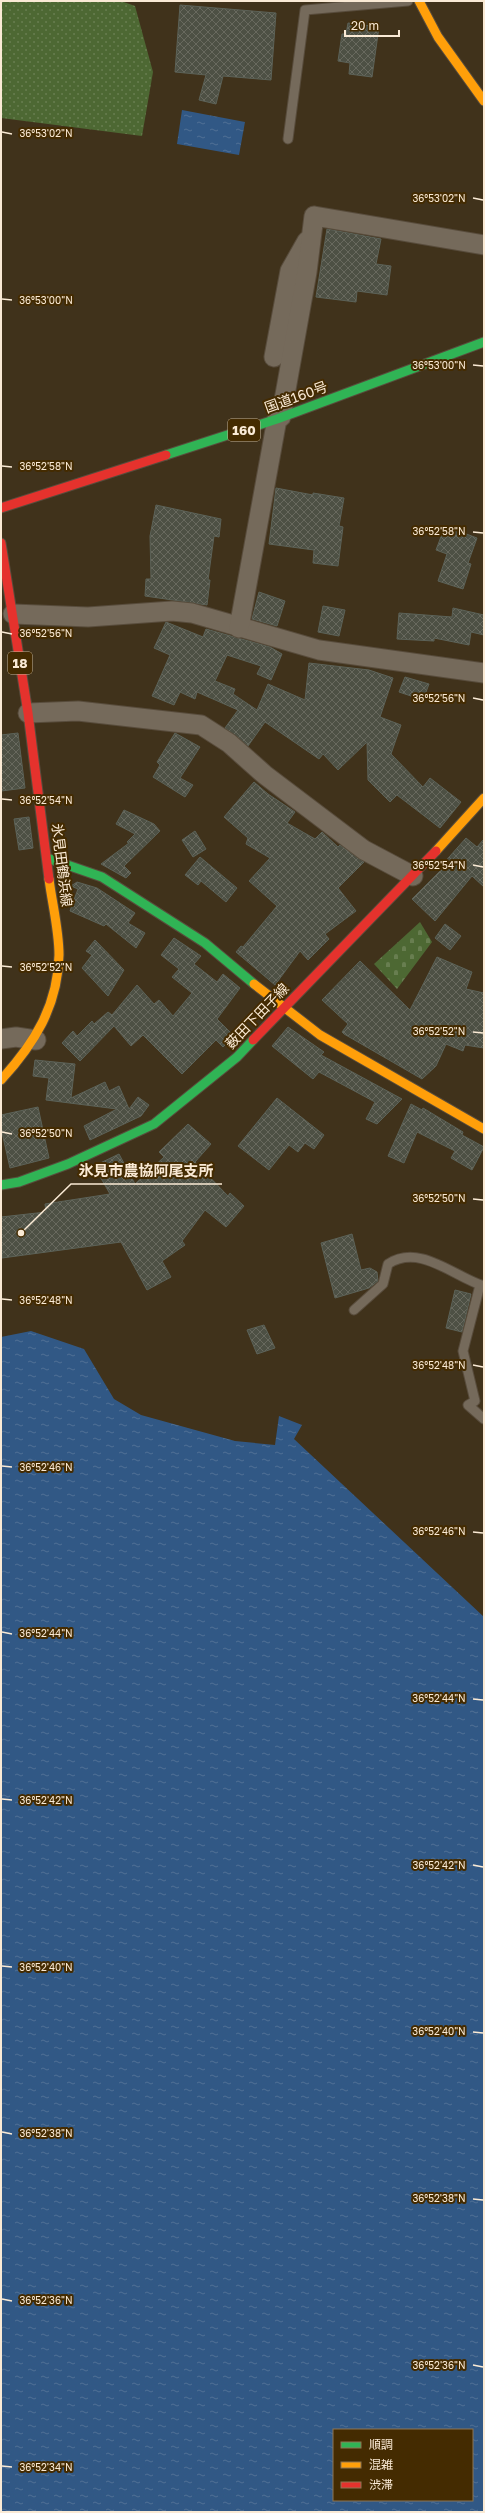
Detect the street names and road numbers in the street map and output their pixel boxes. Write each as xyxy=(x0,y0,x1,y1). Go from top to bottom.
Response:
street label: 国道160号 xyxy=(262,377,330,416)
road number: 160 xyxy=(228,419,260,441)
road number: 18 xyxy=(8,652,32,674)
street label: 氷見田鶴浜線 xyxy=(49,822,76,908)
street label: 薮田下田子線 xyxy=(221,980,292,1052)

